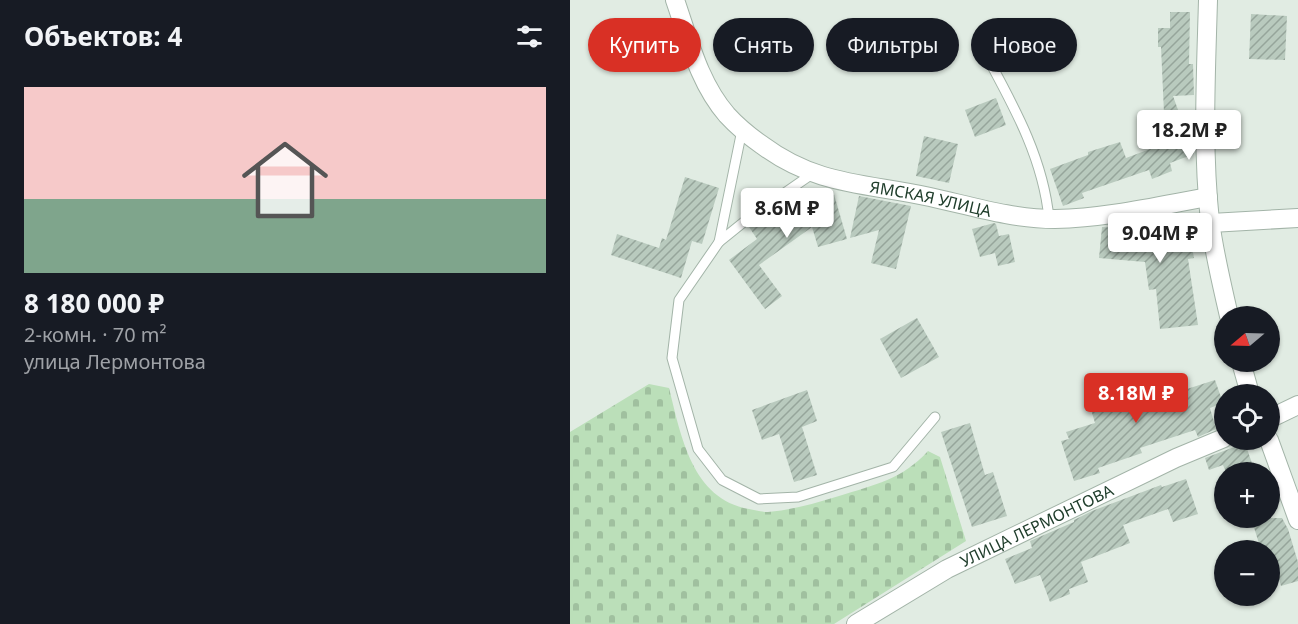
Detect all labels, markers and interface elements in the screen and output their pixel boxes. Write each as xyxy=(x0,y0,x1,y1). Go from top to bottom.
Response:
text: Объектов: 4 xyxy=(24,18,182,54)
chip: Купить xyxy=(588,18,701,72)
chip: Снять xyxy=(713,18,814,72)
chip: Фильтры xyxy=(826,18,959,72)
chip: Новое xyxy=(971,18,1077,72)
icon: filters xyxy=(513,20,546,53)
pin: 18.2M ₽ xyxy=(1134,110,1244,161)
text: 18.2M ₽ xyxy=(1151,116,1227,143)
icon: home xyxy=(231,126,339,234)
street label: ЯМСКАЯ УЛИЦА xyxy=(868,176,994,222)
pin: 8.6M ₽ xyxy=(738,188,836,239)
text: 8.6M ₽ xyxy=(755,194,819,221)
pin: 9.04M ₽ xyxy=(1105,213,1215,264)
text: 9.04M ₽ xyxy=(1122,219,1198,246)
text: 8 180 000 ₽ xyxy=(24,285,164,321)
north arrow xyxy=(1214,306,1280,372)
map controls xyxy=(1214,306,1280,606)
text: 2-комн. · 70 m² xyxy=(24,321,167,348)
text: улица Лермонтова xyxy=(24,348,206,375)
pin: 8.18M ₽ xyxy=(1081,373,1191,424)
text: 8.18M ₽ xyxy=(1098,379,1174,406)
button: locate xyxy=(1214,384,1280,450)
button: + xyxy=(1214,462,1280,528)
street label: УЛИЦА ЛЕРМОНТОВА xyxy=(956,479,1118,572)
button: − xyxy=(1214,540,1280,606)

